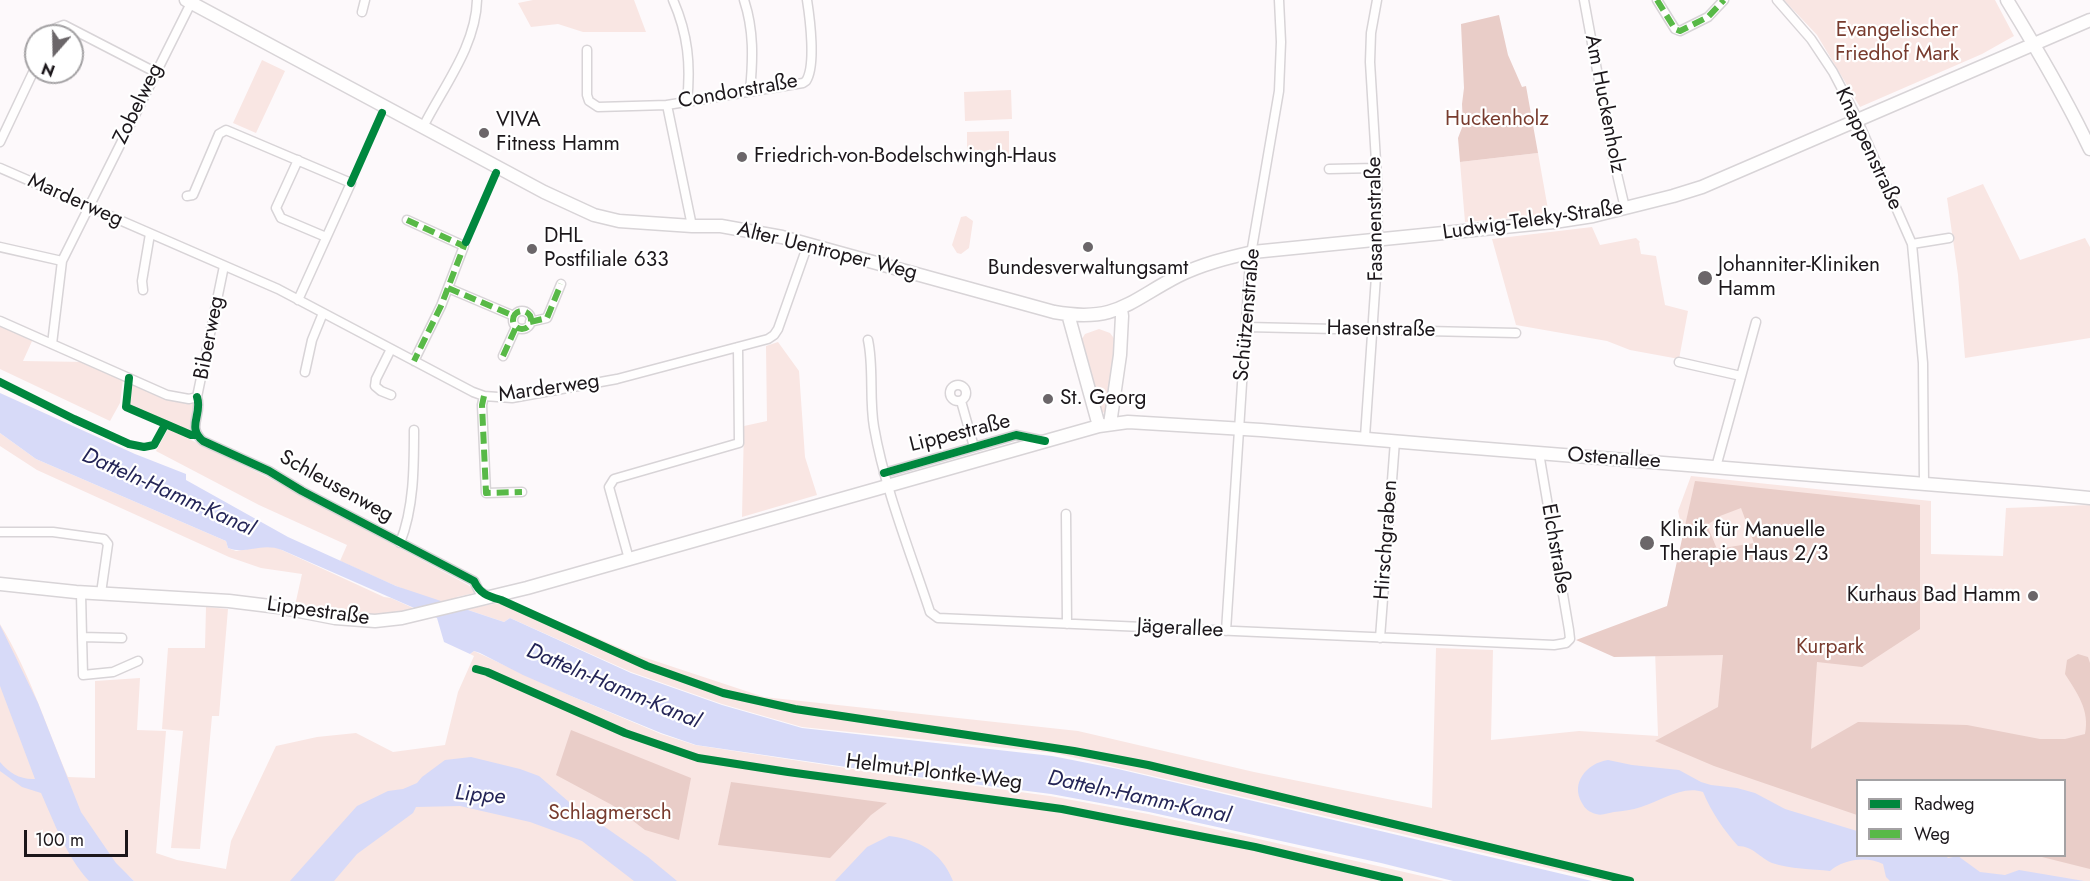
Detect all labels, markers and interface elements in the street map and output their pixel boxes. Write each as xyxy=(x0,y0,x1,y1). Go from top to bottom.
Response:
park label: Evangelischer Friedhof Mark xyxy=(1835,18,1959,68)
north arrow xyxy=(24,24,84,84)
street label: Am Huckenholz xyxy=(1578,33,1630,175)
text: N xyxy=(38,57,58,82)
street label: Zobelweg xyxy=(109,60,169,148)
street label: Condorstraße xyxy=(676,69,800,115)
street label: Knappenstraße xyxy=(1829,84,1907,214)
park label: Huckenholz xyxy=(1445,107,1549,133)
place label: VIVA Fitness Hamm xyxy=(496,108,620,158)
marker: VIVA Fitness Hamm xyxy=(477,126,491,140)
place label: Friedrich-von-Bodelschwingh-Haus xyxy=(754,144,1056,170)
marker: Friedrich-von-Bodelschwingh-Haus xyxy=(735,150,749,164)
street label: Fasanenstraße xyxy=(1362,156,1390,282)
street label: Marderweg xyxy=(23,169,127,233)
street label: Ludwig-Teleky-Straße xyxy=(1441,196,1625,246)
street label: Alter Uentroper Weg xyxy=(734,217,920,287)
place label: DHL Postfiliale 633 xyxy=(544,224,669,274)
marker: Bundesverwaltungsamt xyxy=(1081,240,1095,254)
marker: DHL Postfiliale 633 xyxy=(525,242,539,256)
street label: Schützenstraße xyxy=(1230,248,1266,382)
place label: Johanniter-Kliniken Hamm xyxy=(1718,253,1880,303)
place label: Bundesverwaltungsamt xyxy=(988,256,1188,282)
marker: Johanniter-Kliniken Hamm xyxy=(1696,269,1714,287)
street label: Biberweg xyxy=(190,294,230,382)
street label: Hasenstraße xyxy=(1326,316,1436,344)
street label: Marderweg xyxy=(497,369,601,409)
place label: St. Georg xyxy=(1060,386,1147,412)
marker: St. Georg xyxy=(1041,392,1055,406)
street label: Lippestraße xyxy=(907,409,1013,459)
water label: Datteln-Hamm-Kanal xyxy=(78,443,258,543)
street label: Ostenallee xyxy=(1567,443,1661,475)
street label: Schleusenweg xyxy=(275,445,397,529)
street label: Hirschgraben xyxy=(1370,479,1404,601)
street label: Elchstraße xyxy=(1535,502,1575,596)
place label: Klinik für Manuelle Therapie Haus 2/3 xyxy=(1660,518,1829,568)
marker: Klinik für Manuelle Therapie Haus 2/3 xyxy=(1638,534,1656,552)
place label: Kurhaus Bad Hamm xyxy=(1847,583,2021,609)
marker: Kurhaus Bad Hamm xyxy=(2026,589,2040,603)
street label: Lippestraße xyxy=(265,592,371,632)
street label: Jägerallee xyxy=(1136,614,1224,644)
park label: Kurpark xyxy=(1796,635,1864,661)
water label: Datteln-Hamm-Kanal xyxy=(522,638,704,736)
street label: Helmut-Plontke-Weg xyxy=(844,750,1024,796)
water label: Datteln-Hamm-Kanal xyxy=(1045,766,1233,830)
legend xyxy=(1856,779,2066,857)
water label: Lippe xyxy=(454,781,506,811)
text: Radweg xyxy=(1914,791,1975,817)
park label: Schlagmersch xyxy=(548,801,672,827)
scale bar xyxy=(27,818,130,856)
text: Weg xyxy=(1914,821,1950,847)
text: 100 m xyxy=(35,827,84,853)

